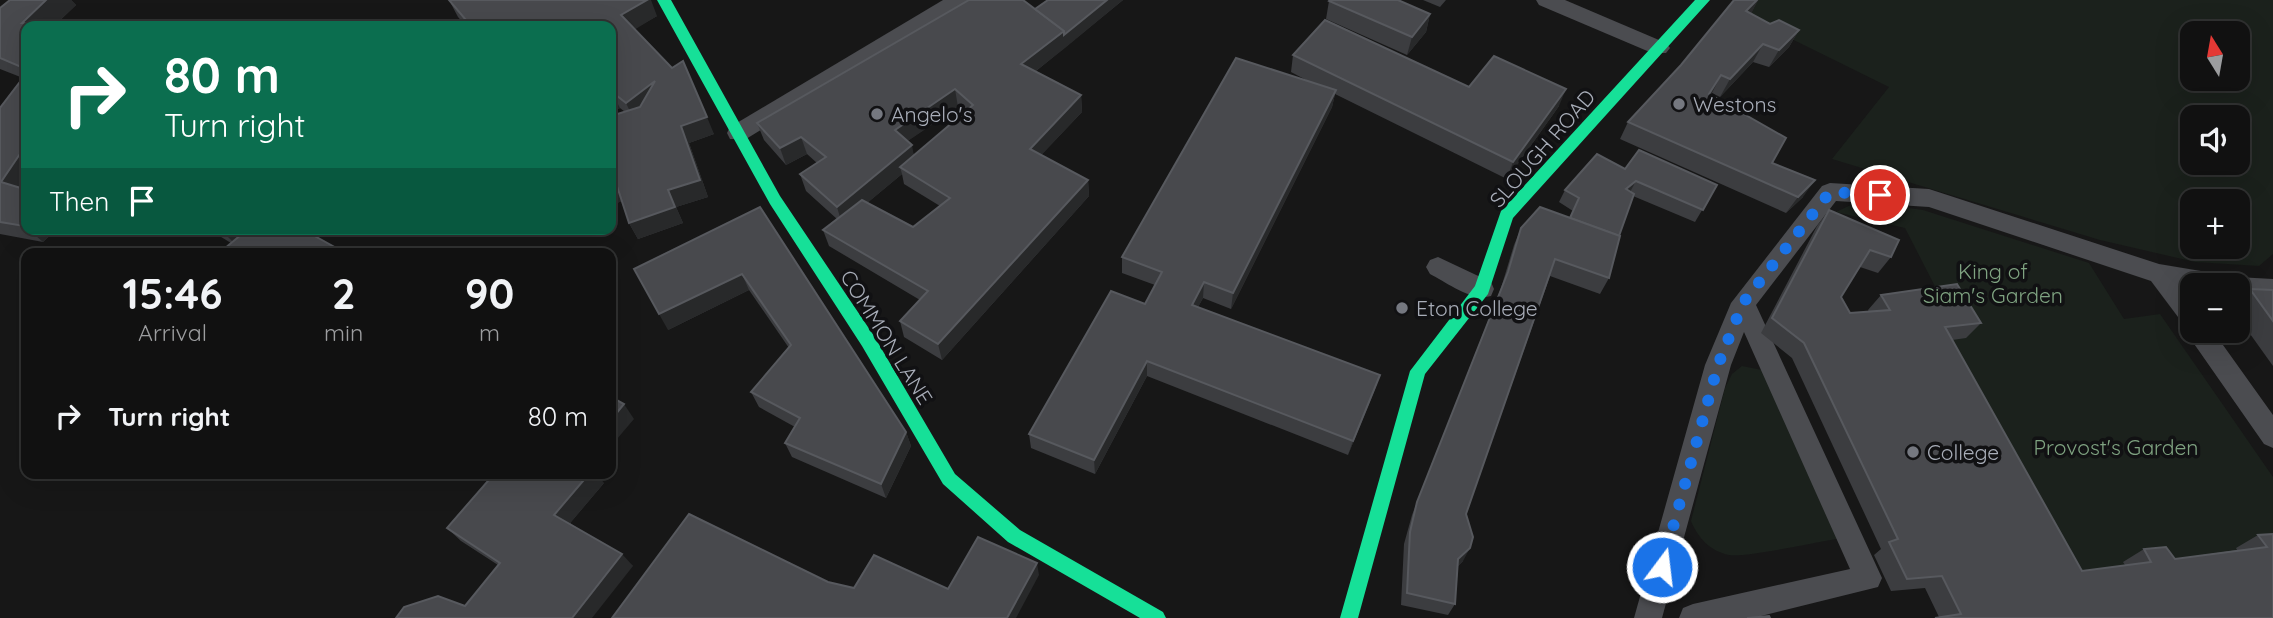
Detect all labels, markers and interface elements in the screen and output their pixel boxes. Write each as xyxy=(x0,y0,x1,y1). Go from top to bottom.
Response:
north arrow xyxy=(2180,21,2250,91)
map controls xyxy=(2180,21,2250,343)
text: 80 m xyxy=(164,44,280,105)
icon: right xyxy=(49,49,140,140)
street label: SLOUGH ROAD xyxy=(1484,84,1600,212)
place label: Westons xyxy=(1693,91,1776,117)
marker: Westons xyxy=(1671,96,1687,112)
place label: Angelo's xyxy=(891,101,972,127)
text: Turn right xyxy=(164,105,305,145)
button: sound xyxy=(2180,105,2250,175)
marker: Angelo's xyxy=(869,106,885,122)
pin xyxy=(1850,165,1910,225)
icon: arrive xyxy=(1861,176,1899,214)
icon: arrive xyxy=(123,182,161,220)
text: Then xyxy=(49,185,109,218)
button: + xyxy=(2180,189,2250,259)
park label: King of Siam's Garden xyxy=(1923,258,2063,308)
street label: COMMON LANE xyxy=(835,265,939,409)
text: 15:46 xyxy=(123,267,222,320)
text: 2 xyxy=(332,267,356,320)
text: 90 xyxy=(465,267,514,320)
button: − xyxy=(2180,273,2250,343)
place label: Eton College xyxy=(1416,295,1538,321)
marker: Eton College xyxy=(1394,300,1410,316)
text: Arrival xyxy=(138,318,207,347)
text: min xyxy=(324,318,363,347)
text: m xyxy=(479,318,500,347)
icon: right xyxy=(49,397,87,435)
text: Turn right xyxy=(108,400,230,433)
text: 80 m xyxy=(528,400,588,433)
park label: Provost's Garden xyxy=(2034,434,2198,460)
place label: College xyxy=(1927,439,1999,465)
marker: College xyxy=(1905,444,1921,460)
position arrow xyxy=(1625,530,1699,604)

